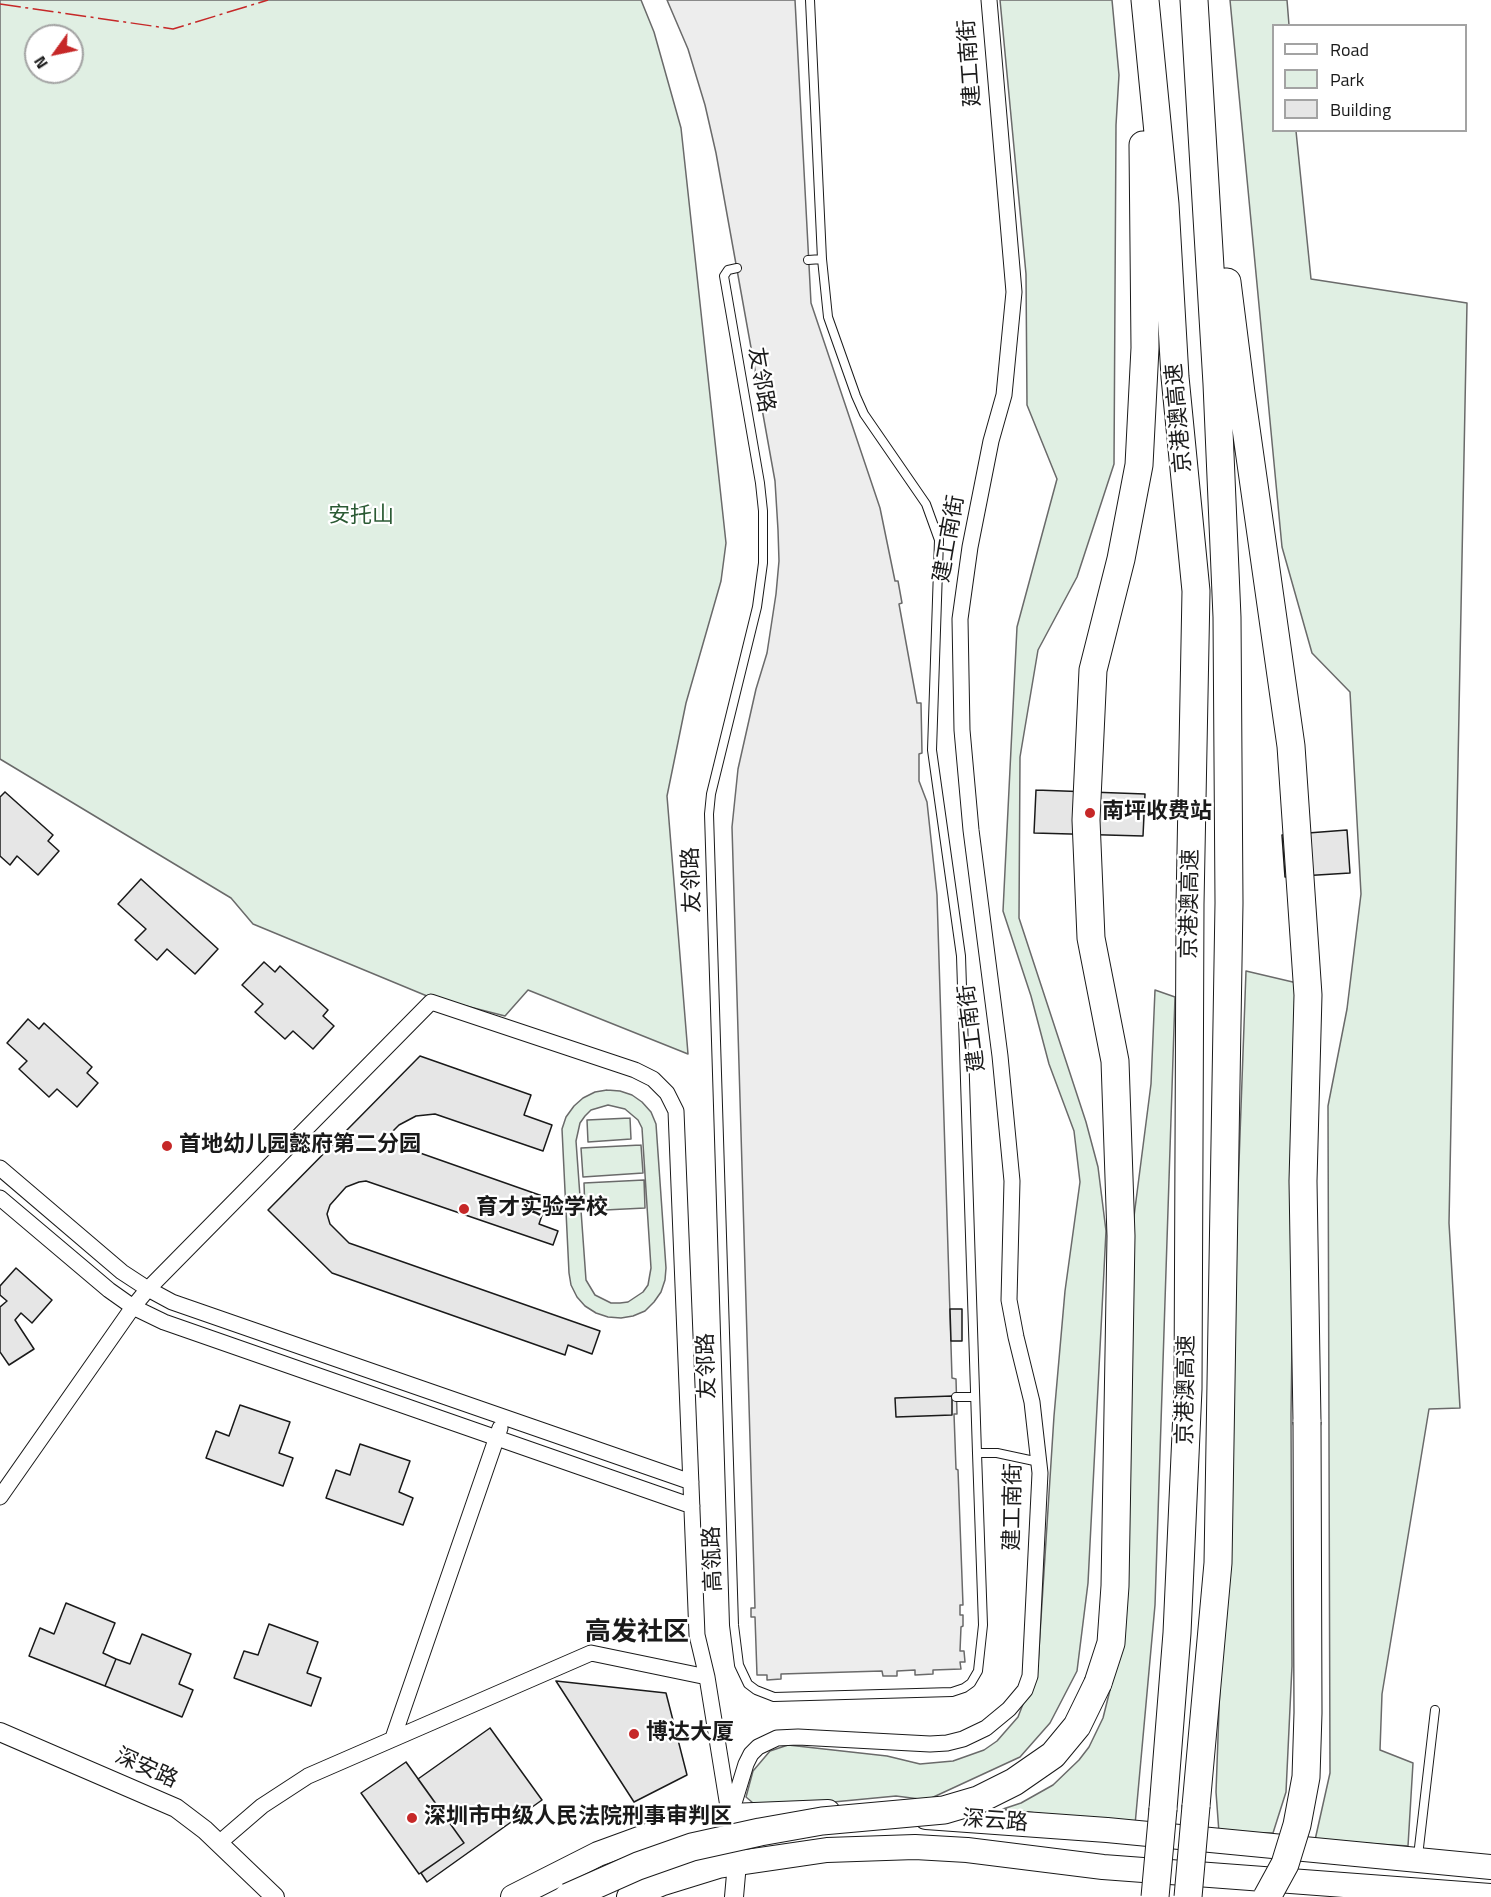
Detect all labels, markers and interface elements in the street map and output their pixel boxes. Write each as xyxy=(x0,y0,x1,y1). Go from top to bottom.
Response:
street label: 建工南街 xyxy=(955,18,987,108)
north arrow xyxy=(24,24,84,84)
legend xyxy=(1272,24,1467,132)
text: Road xyxy=(1330,36,1369,63)
text: N xyxy=(27,52,54,74)
text: Park xyxy=(1330,66,1364,93)
text: Building xyxy=(1330,96,1391,123)
street label: 友邻路 xyxy=(741,345,779,415)
street label: 京港澳高速 xyxy=(1162,362,1198,474)
street label: 建工南街 xyxy=(929,493,971,585)
park label: 安托山 xyxy=(328,504,394,530)
place label: 南坪收费站 xyxy=(1102,800,1212,826)
marker: 南坪收费站 xyxy=(1083,806,1097,820)
street label: 友邻路 xyxy=(679,847,707,913)
street label: 京港澳高速 xyxy=(1177,849,1205,959)
street label: 建工南街 xyxy=(955,983,991,1073)
place label: 首地幼儿园懿府第二分园 xyxy=(179,1133,421,1159)
marker: 首地幼儿园懿府第二分园 xyxy=(160,1139,174,1153)
place label: 育才实验学校 xyxy=(476,1196,608,1222)
marker: 育才实验学校 xyxy=(457,1202,471,1216)
street label: 友邻路 xyxy=(694,1333,722,1399)
street label: 京港澳高速 xyxy=(1173,1335,1201,1445)
street label: 建工南街 xyxy=(1000,1463,1028,1551)
street label: 高瓴路 xyxy=(700,1526,728,1592)
district label: 高发社区 xyxy=(585,1618,689,1650)
place label: 博达大厦 xyxy=(646,1721,734,1747)
marker: 博达大厦 xyxy=(627,1727,641,1741)
street label: 深安路 xyxy=(110,1744,182,1794)
place label: 深圳市中级人民法院刑事审判区 xyxy=(424,1805,732,1831)
street label: 深云路 xyxy=(961,1807,1029,1837)
marker: 深圳市中级人民法院刑事审判区 xyxy=(405,1811,419,1825)

